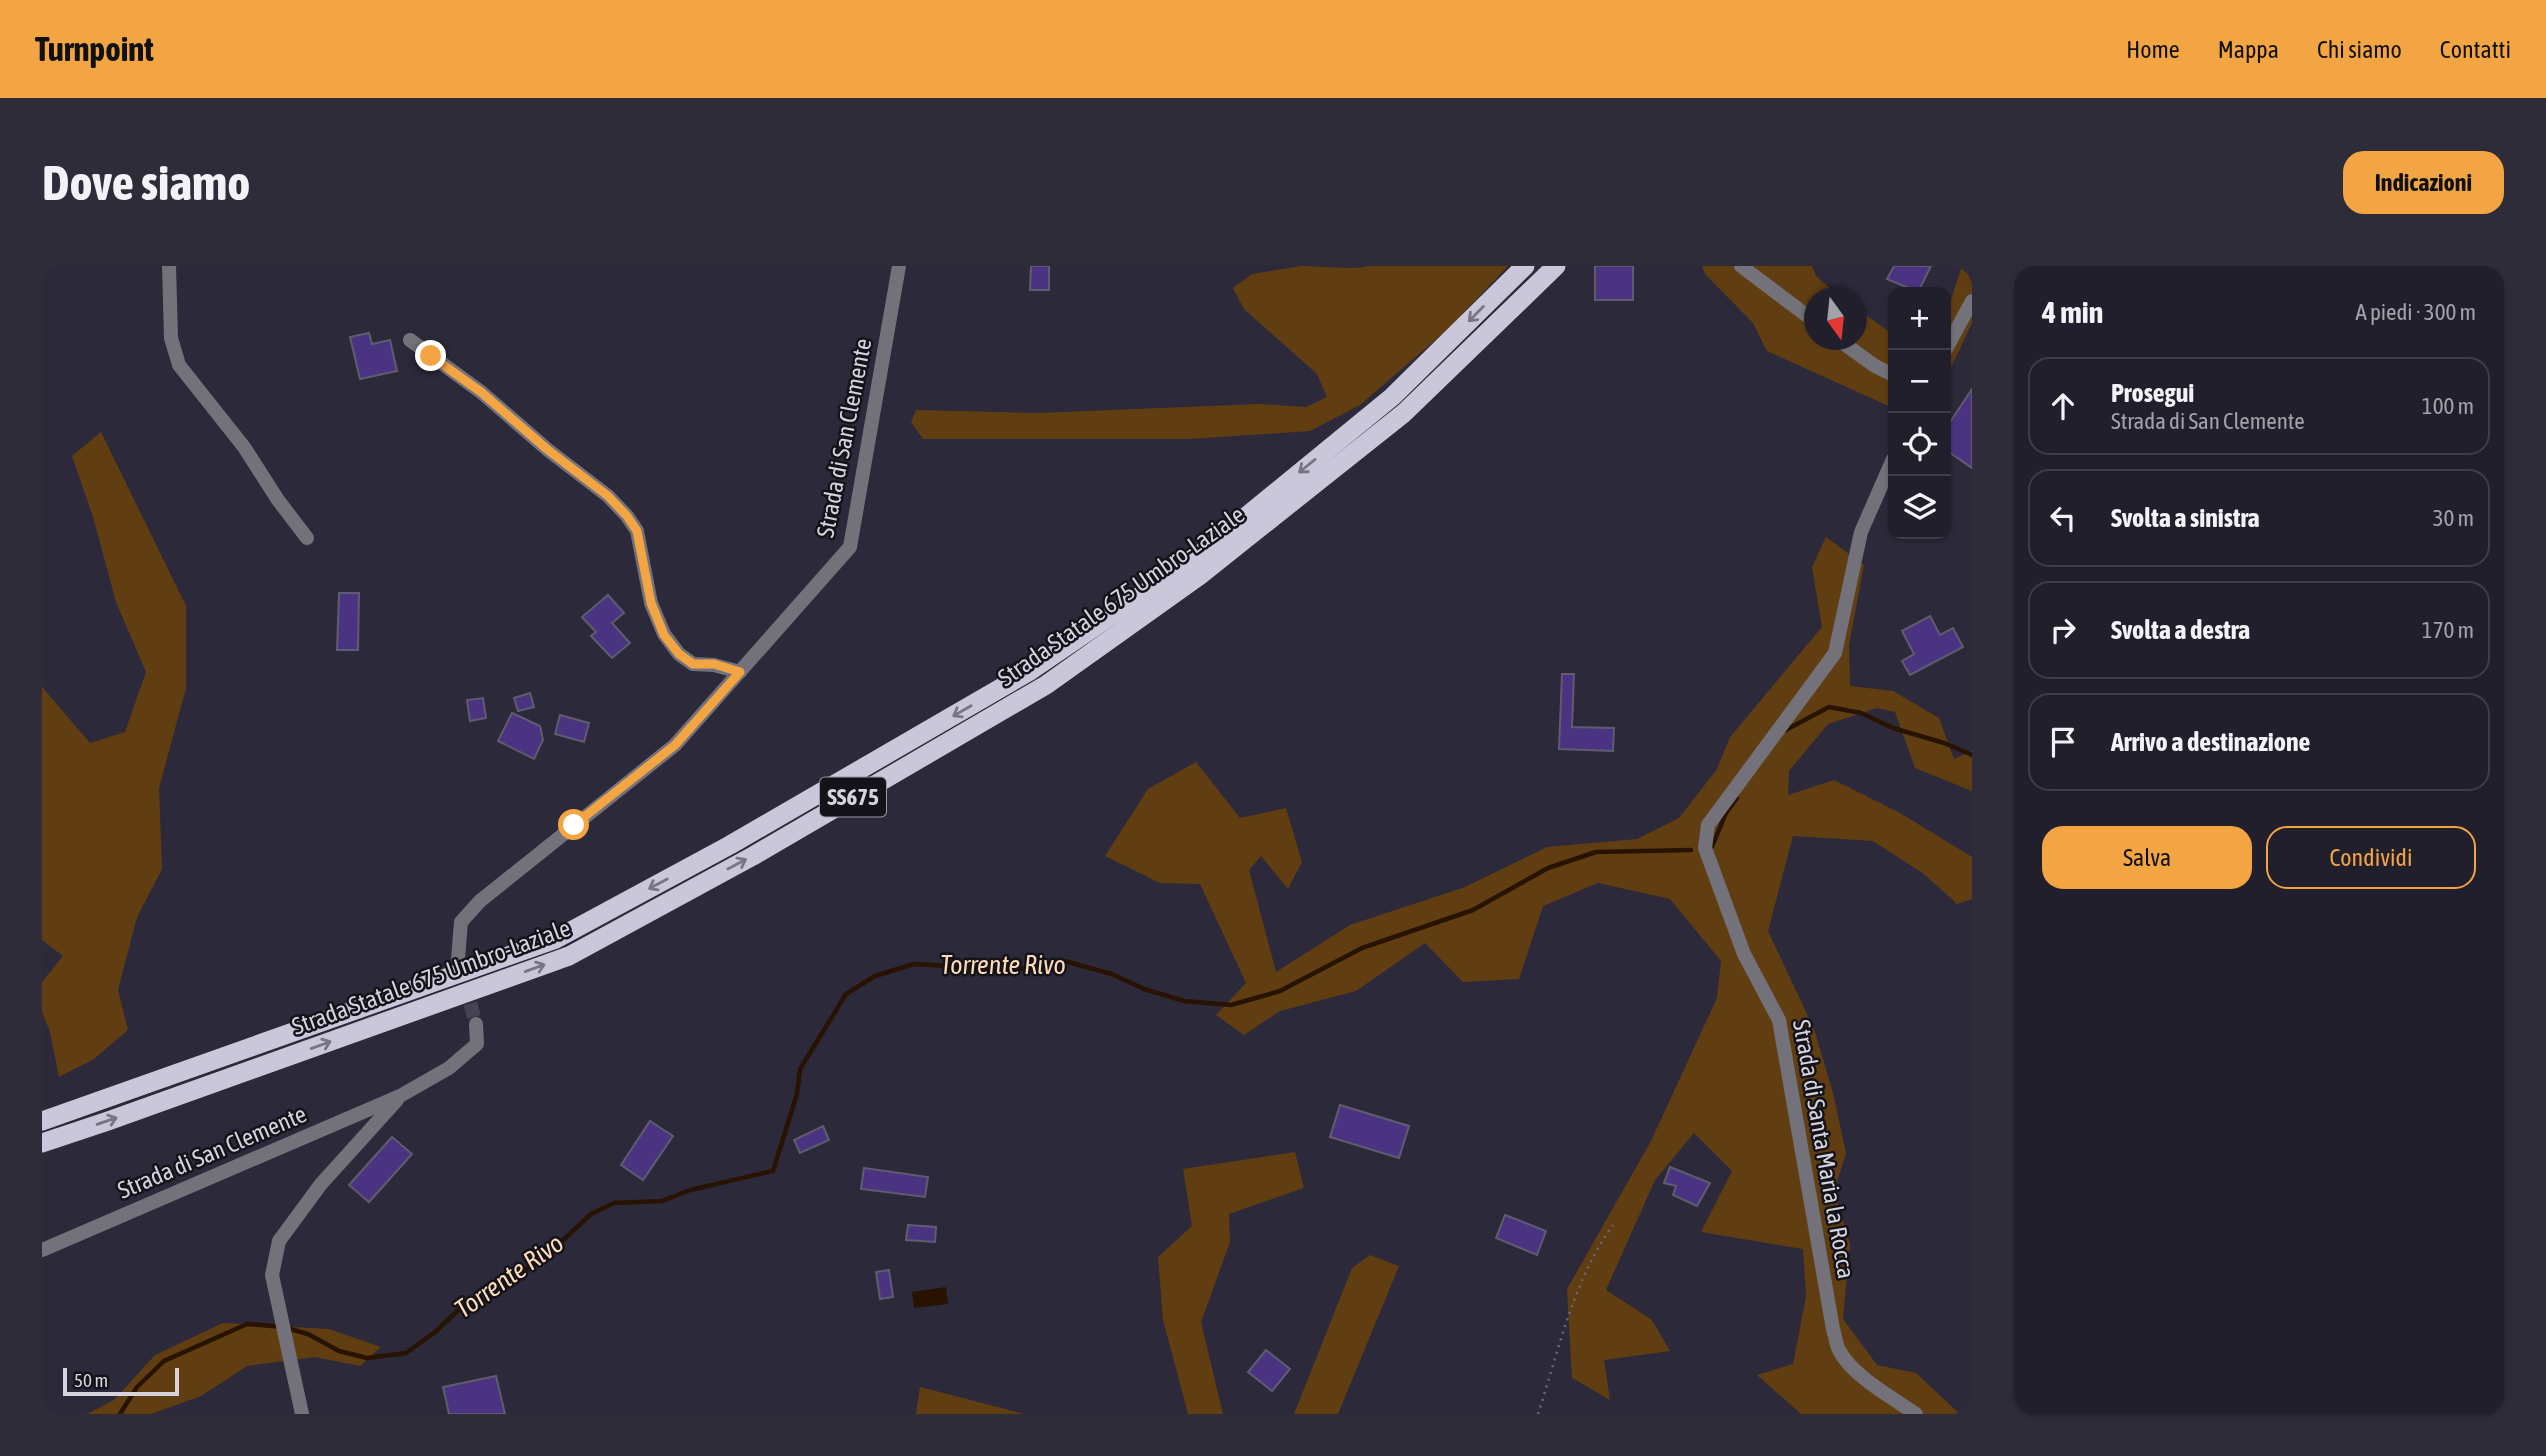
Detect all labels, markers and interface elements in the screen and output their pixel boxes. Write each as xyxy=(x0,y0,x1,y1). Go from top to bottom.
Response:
text: Turnpoint xyxy=(35,30,154,68)
text: Home xyxy=(2126,36,2180,63)
text: Mappa xyxy=(2218,36,2279,63)
text: Chi siamo xyxy=(2317,36,2402,63)
text: Contatti xyxy=(2440,36,2511,63)
button: Indicazioni xyxy=(2343,151,2504,214)
text: Dove siamo xyxy=(42,154,250,210)
north arrow xyxy=(1804,287,1867,350)
map controls xyxy=(1888,287,1951,539)
button: + xyxy=(1888,287,1951,350)
text: 4 min xyxy=(2042,295,2103,329)
text: A piedi · 300 m xyxy=(2356,299,2476,325)
one-way arrow xyxy=(1468,305,1485,322)
street label: Strada di San Clemente xyxy=(811,336,877,540)
route end xyxy=(415,340,446,371)
button: − xyxy=(1888,350,1951,413)
text: Prosegui xyxy=(2111,378,2194,408)
icon: ahead xyxy=(2044,387,2082,425)
text: 100 m xyxy=(2422,393,2474,419)
text: Strada di San Clemente xyxy=(2111,408,2305,434)
button: locate xyxy=(1888,413,1951,476)
one-way arrow xyxy=(1299,458,1317,474)
button: layers xyxy=(1888,476,1951,539)
icon: left xyxy=(2044,499,2082,537)
street label: Strada Statale 675 Umbro-Laziale xyxy=(993,501,1249,691)
text: Svolta a sinistra xyxy=(2111,503,2260,533)
text: 30 m xyxy=(2433,505,2474,531)
icon: right xyxy=(2044,611,2082,649)
text: Svolta a destra xyxy=(2111,615,2250,645)
text: 170 m xyxy=(2422,617,2474,643)
one-way arrow xyxy=(953,704,973,718)
icon: arrive xyxy=(2044,723,2082,761)
text: Arrivo a destinazione xyxy=(2111,727,2310,757)
road number: SS675 xyxy=(820,778,886,817)
route start xyxy=(558,809,589,840)
button: Salva xyxy=(2042,826,2252,889)
button: Condividi xyxy=(2266,826,2476,889)
one-way arrow xyxy=(727,857,747,871)
one-way arrow xyxy=(649,877,669,891)
street label: Strada Statale 675 Umbro-Laziale xyxy=(288,914,574,1040)
water label: Torrente Rivo xyxy=(940,950,1066,980)
one-way arrow xyxy=(524,961,546,973)
street label: Strada di Santa Maria la Rocca xyxy=(1788,1017,1860,1281)
one-way arrow xyxy=(310,1038,332,1050)
street label: Strada di San Clemente xyxy=(114,1100,310,1204)
one-way arrow xyxy=(95,1114,117,1126)
water label: Torrente Rivo xyxy=(449,1228,569,1324)
scale bar xyxy=(63,1365,178,1397)
text: 50 m xyxy=(74,1369,108,1391)

